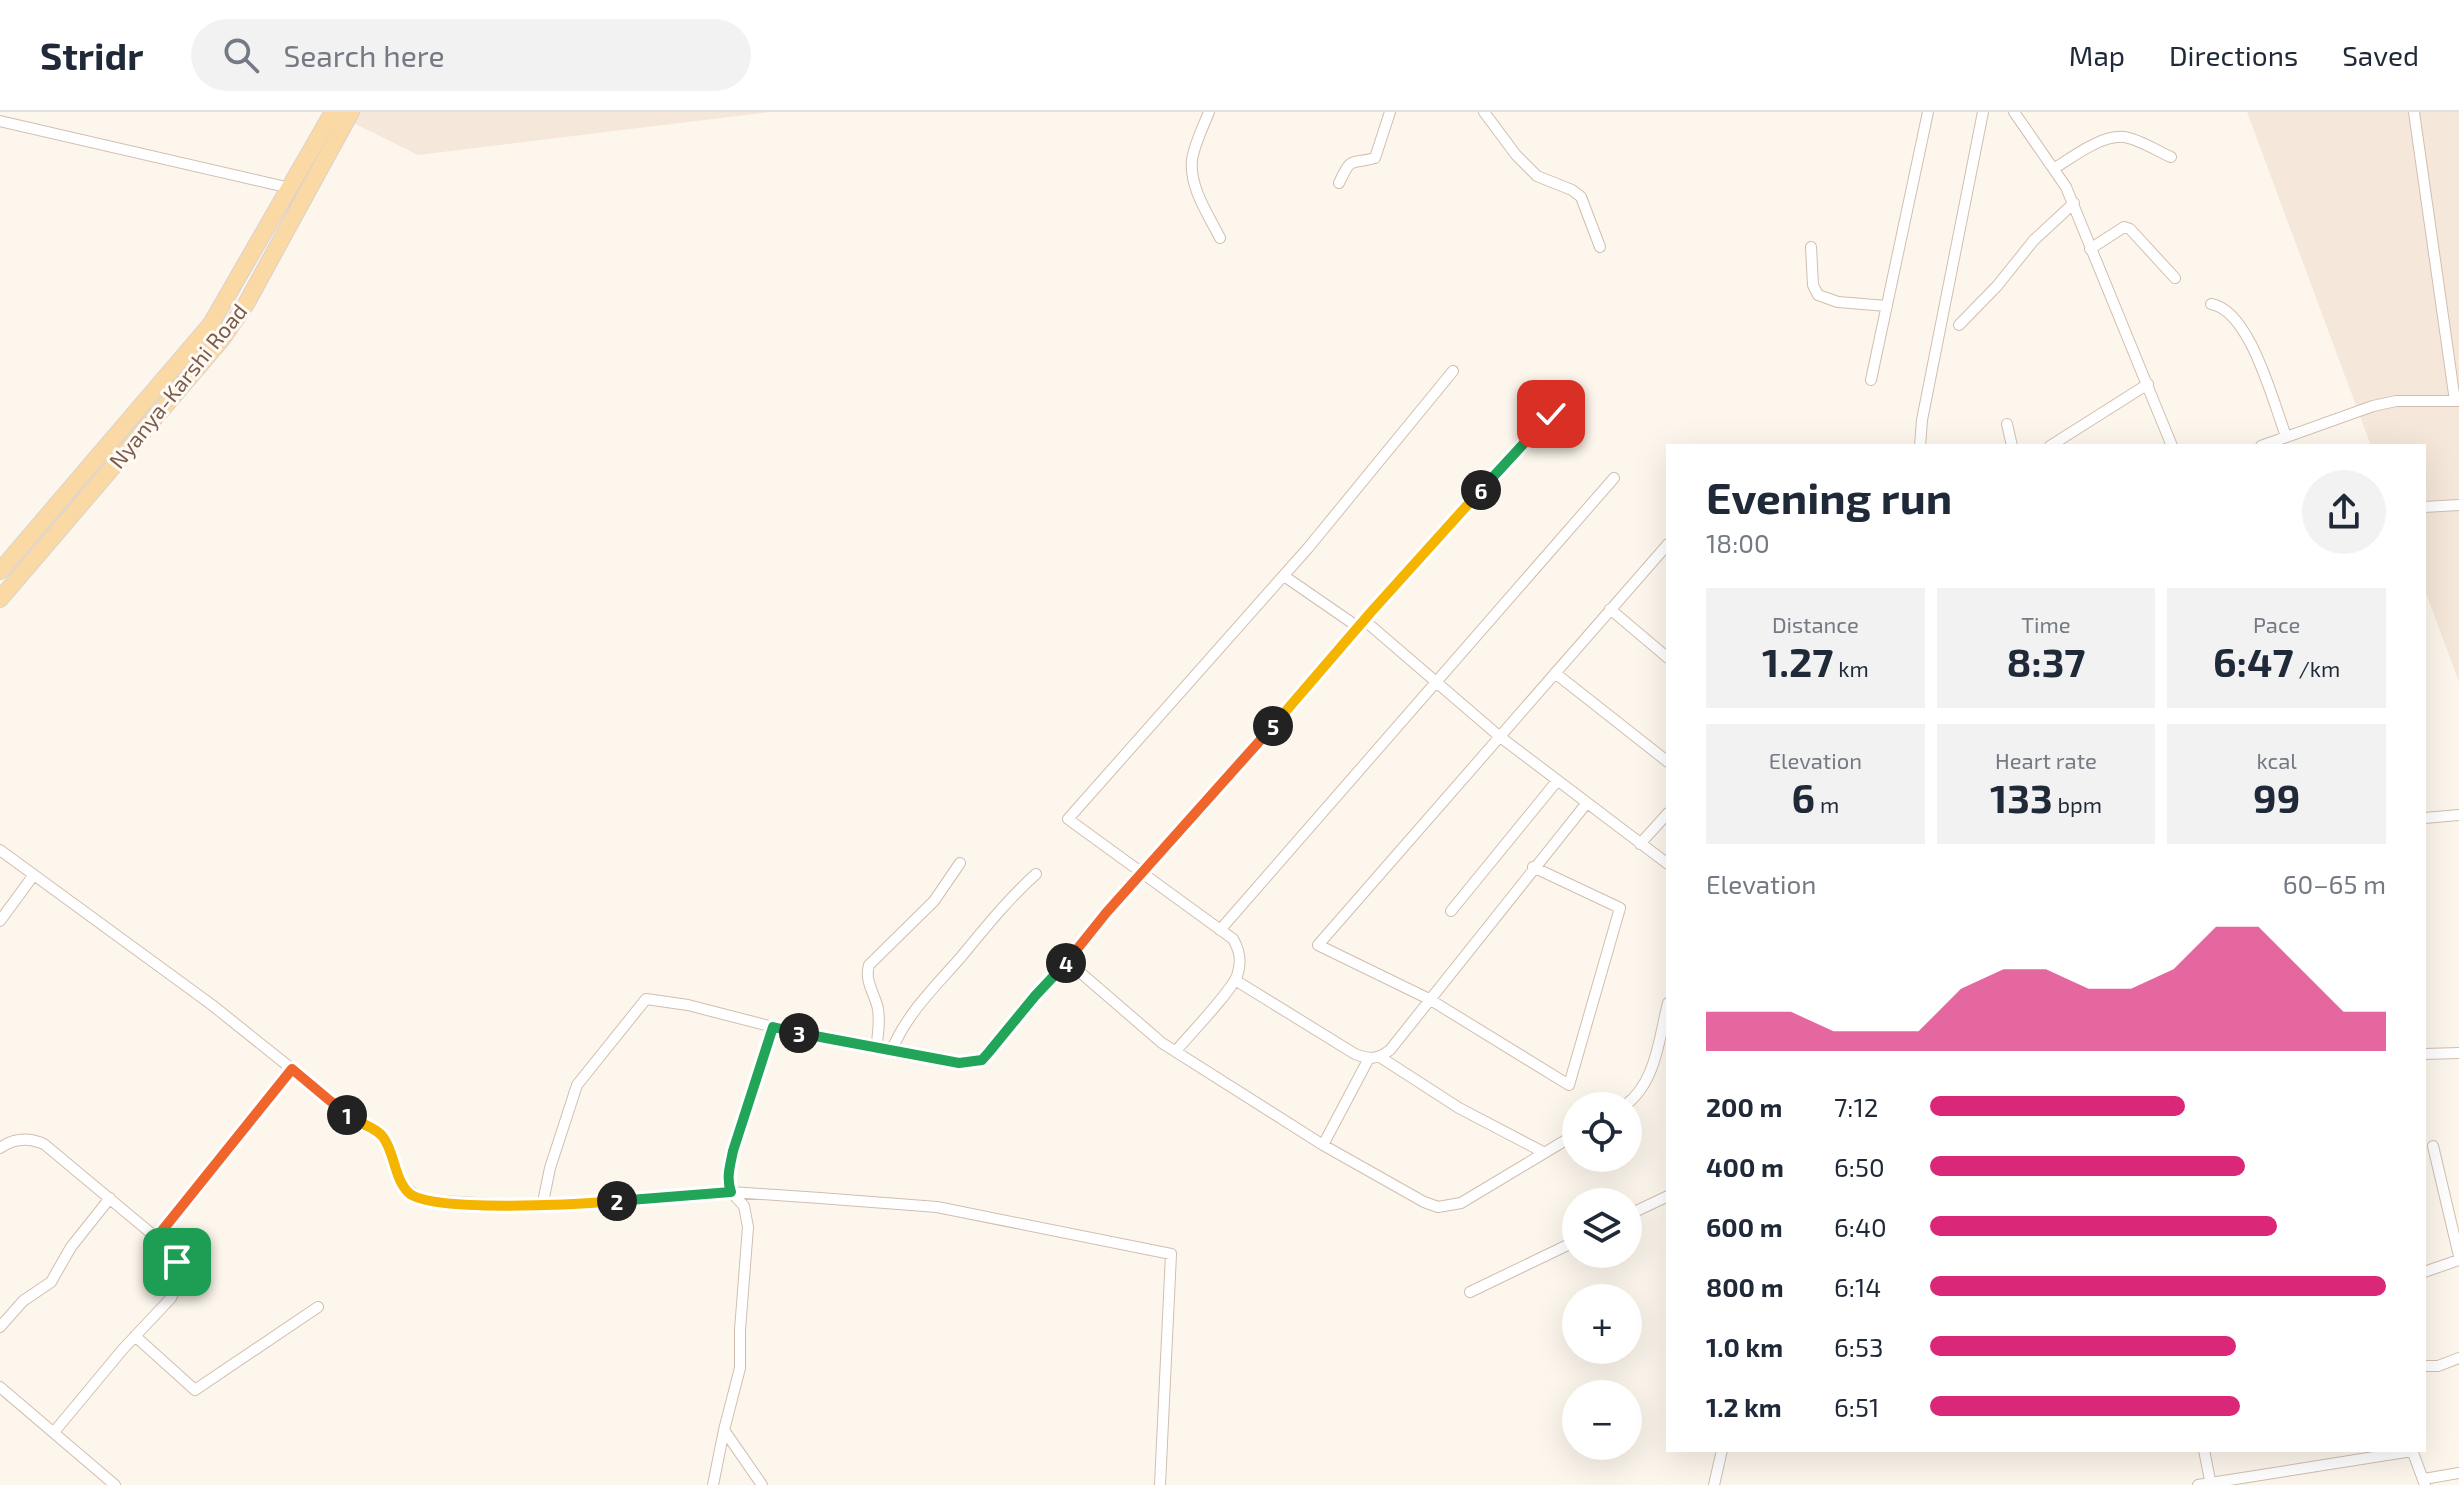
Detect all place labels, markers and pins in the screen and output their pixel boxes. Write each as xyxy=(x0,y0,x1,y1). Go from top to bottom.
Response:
pin xyxy=(1517,380,1585,448)
pin: 6 xyxy=(1461,470,1501,510)
pin: 5 xyxy=(1253,706,1293,746)
pin: 4 xyxy=(1046,943,1086,983)
pin: 3 xyxy=(779,1013,819,1053)
pin: 1 xyxy=(327,1095,367,1135)
pin: 2 xyxy=(597,1181,637,1221)
pin xyxy=(143,1228,211,1296)

